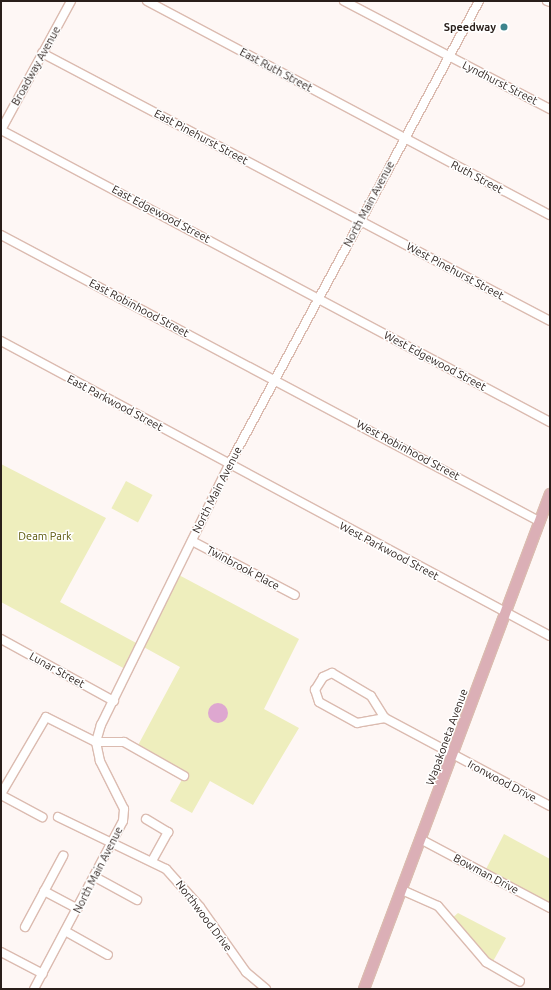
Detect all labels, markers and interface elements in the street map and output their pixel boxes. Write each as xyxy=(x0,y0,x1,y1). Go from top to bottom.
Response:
place label: Speedway xyxy=(444,20,496,34)
marker: Speedway xyxy=(499,22,509,32)
street label: Broadway Avenue xyxy=(9,24,63,108)
street label: East Ruth Street xyxy=(237,45,315,95)
street label: Lyndhurst Street xyxy=(460,58,540,108)
street label: East Pinehurst Street xyxy=(152,107,250,167)
street label: Ruth Street xyxy=(449,158,505,196)
street label: North Main Avenue xyxy=(341,159,397,249)
street label: East Edgewood Street xyxy=(110,182,212,246)
street label: West Pinehurst Street xyxy=(404,240,506,302)
street label: East Robinhood Street xyxy=(87,276,191,340)
street label: West Edgewood Street xyxy=(382,328,488,394)
street label: East Parkwood Street xyxy=(65,372,165,434)
street label: West Robinhood Street xyxy=(354,417,462,483)
street label: North Main Avenue xyxy=(189,445,245,535)
street label: West Parkwood Street xyxy=(337,519,441,583)
park label: Deam Park xyxy=(18,529,72,543)
street label: Twinbrook Place xyxy=(204,543,282,593)
street label: Lunar Street xyxy=(27,649,87,691)
street label: Wapakoneta Avenue xyxy=(423,687,471,787)
street label: Ironwood Drive xyxy=(465,757,539,805)
street label: North Main Avenue xyxy=(70,825,126,915)
street label: Bowman Drive xyxy=(451,851,521,897)
street label: Northwood Drive xyxy=(173,878,235,954)

